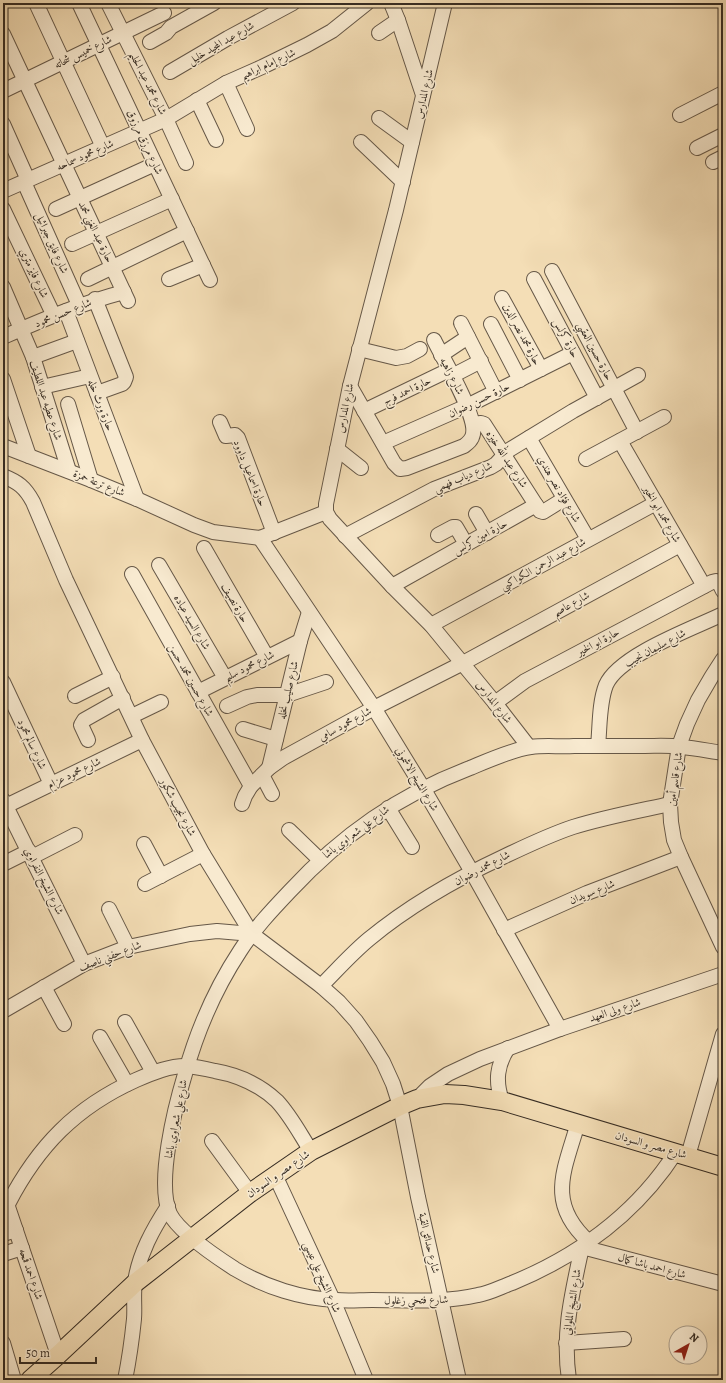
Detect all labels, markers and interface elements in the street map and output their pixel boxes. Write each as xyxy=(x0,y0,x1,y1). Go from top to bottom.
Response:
street label: شارع عبد المجيد خليل xyxy=(185,18,258,70)
street label: شارع خميس شحاته xyxy=(52,32,115,74)
street label: شارع إمام ابراهيم xyxy=(238,45,299,86)
street label: شارع محمد عبد الحليم xyxy=(123,49,170,119)
street label: شارع المدارس xyxy=(411,68,439,121)
street label: شارع مرزق مرزوق xyxy=(122,107,167,178)
street label: شارع محمود سماحه xyxy=(54,136,117,176)
street label: حارة عبد الغني محمد xyxy=(72,199,118,267)
street label: شارع فايق جبرائيل xyxy=(30,210,72,277)
street label: شارع فايز متري xyxy=(14,246,52,301)
street label: شارع حسن محمود xyxy=(32,295,95,333)
street label: حارة محمد نصر الدين xyxy=(499,300,545,368)
street label: حارة كرلس xyxy=(549,316,583,361)
street label: حارة حسين العقبي xyxy=(571,319,617,385)
street label: شارع زاهيه xyxy=(434,355,468,398)
street label: شارع عطيه عبد اللطيف xyxy=(24,358,66,443)
street label: حارة احمد فرج xyxy=(380,373,435,412)
street label: حارة ورث خله xyxy=(84,377,118,433)
street label: حارة حسن رضوان xyxy=(446,378,513,422)
street label: شارع المدارس xyxy=(332,382,360,435)
street label: شارع عبد الله خيزه xyxy=(481,426,533,492)
street label: حارة اسماعيل داوود xyxy=(229,437,270,509)
street label: شارع فؤاد نصر هندي xyxy=(532,453,584,526)
street label: شارع دياب فهمي xyxy=(431,458,496,499)
street label: شارع ترعة حمزة xyxy=(70,466,127,502)
street label: شارع محمد ابو الخير xyxy=(637,482,684,546)
street label: حارة امين كرلس xyxy=(450,516,510,558)
street label: شارع عبد الرحمن الكواكبي xyxy=(497,534,590,596)
street label: حارة نصيف xyxy=(218,580,253,626)
street label: شارع عاصم xyxy=(550,588,594,623)
street label: شارع السيد عباده xyxy=(168,592,214,653)
street label: حارة ابو الخير xyxy=(573,624,622,660)
street label: شارع سليمان نجيب xyxy=(621,625,689,672)
street label: شارع حسين محمد حسن xyxy=(163,641,217,720)
street label: شارع محمود سليم xyxy=(221,647,278,688)
street label: شارع صليب نخله xyxy=(274,659,304,721)
street label: شارع المدارس xyxy=(471,678,515,728)
street label: شارع محمود سامي xyxy=(316,703,375,746)
street label: شارع سالم محمود xyxy=(12,716,50,772)
street label: شارع الشيخ الاشموني xyxy=(389,744,442,816)
street label: شارع قاسم أمين xyxy=(663,751,689,807)
street label: شارع محمود عزام xyxy=(45,754,104,794)
street label: شارع نجيب شكور xyxy=(154,774,200,840)
street label: شارع علي شعراوي باشا xyxy=(320,802,394,864)
street label: شارع الشيخ النفراوي xyxy=(18,845,67,919)
street label: شارع محمد رضوان xyxy=(451,847,513,891)
street label: شارع سويدان xyxy=(567,876,618,910)
street label: شارع حفني ناصف xyxy=(76,937,145,978)
street label: شارع ولى العهد xyxy=(587,994,643,1028)
street label: شارع علي شعراوي باشا xyxy=(161,1078,194,1160)
street label: شارع مصر و السودان xyxy=(613,1128,689,1164)
street label: شارع مصر و السودان xyxy=(243,1147,314,1203)
street label: شارع حدائق القبة xyxy=(413,1211,443,1275)
street label: شارع الشيخ علي عيسي xyxy=(297,1239,344,1316)
street label: شارع احمد قمحه xyxy=(13,1246,47,1302)
street label: شارع احمد باشا كمال xyxy=(616,1250,688,1284)
street label: شارع الشيخ الملواني xyxy=(559,1268,588,1337)
street label: شارع فتحي زغلول xyxy=(384,1292,448,1311)
north arrow xyxy=(668,1325,708,1365)
text: N xyxy=(686,1329,702,1346)
scale bar xyxy=(20,1339,96,1365)
text: 50 m xyxy=(26,1345,50,1361)

